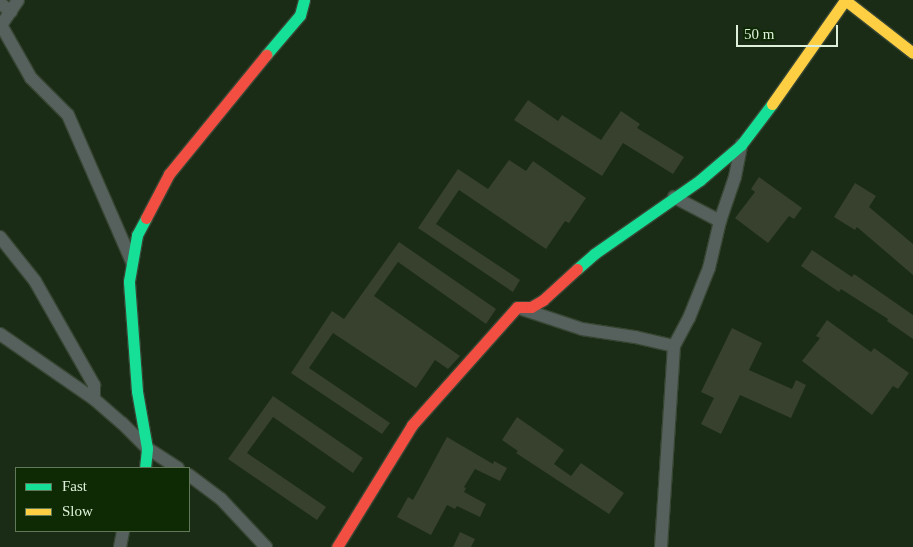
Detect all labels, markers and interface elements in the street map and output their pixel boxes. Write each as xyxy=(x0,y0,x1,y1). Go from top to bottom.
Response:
scale bar xyxy=(738,15,840,47)
text: 50 m xyxy=(744,26,774,42)
legend xyxy=(15,467,190,532)
text: Fast xyxy=(62,478,87,494)
text: Slow xyxy=(62,503,93,519)

